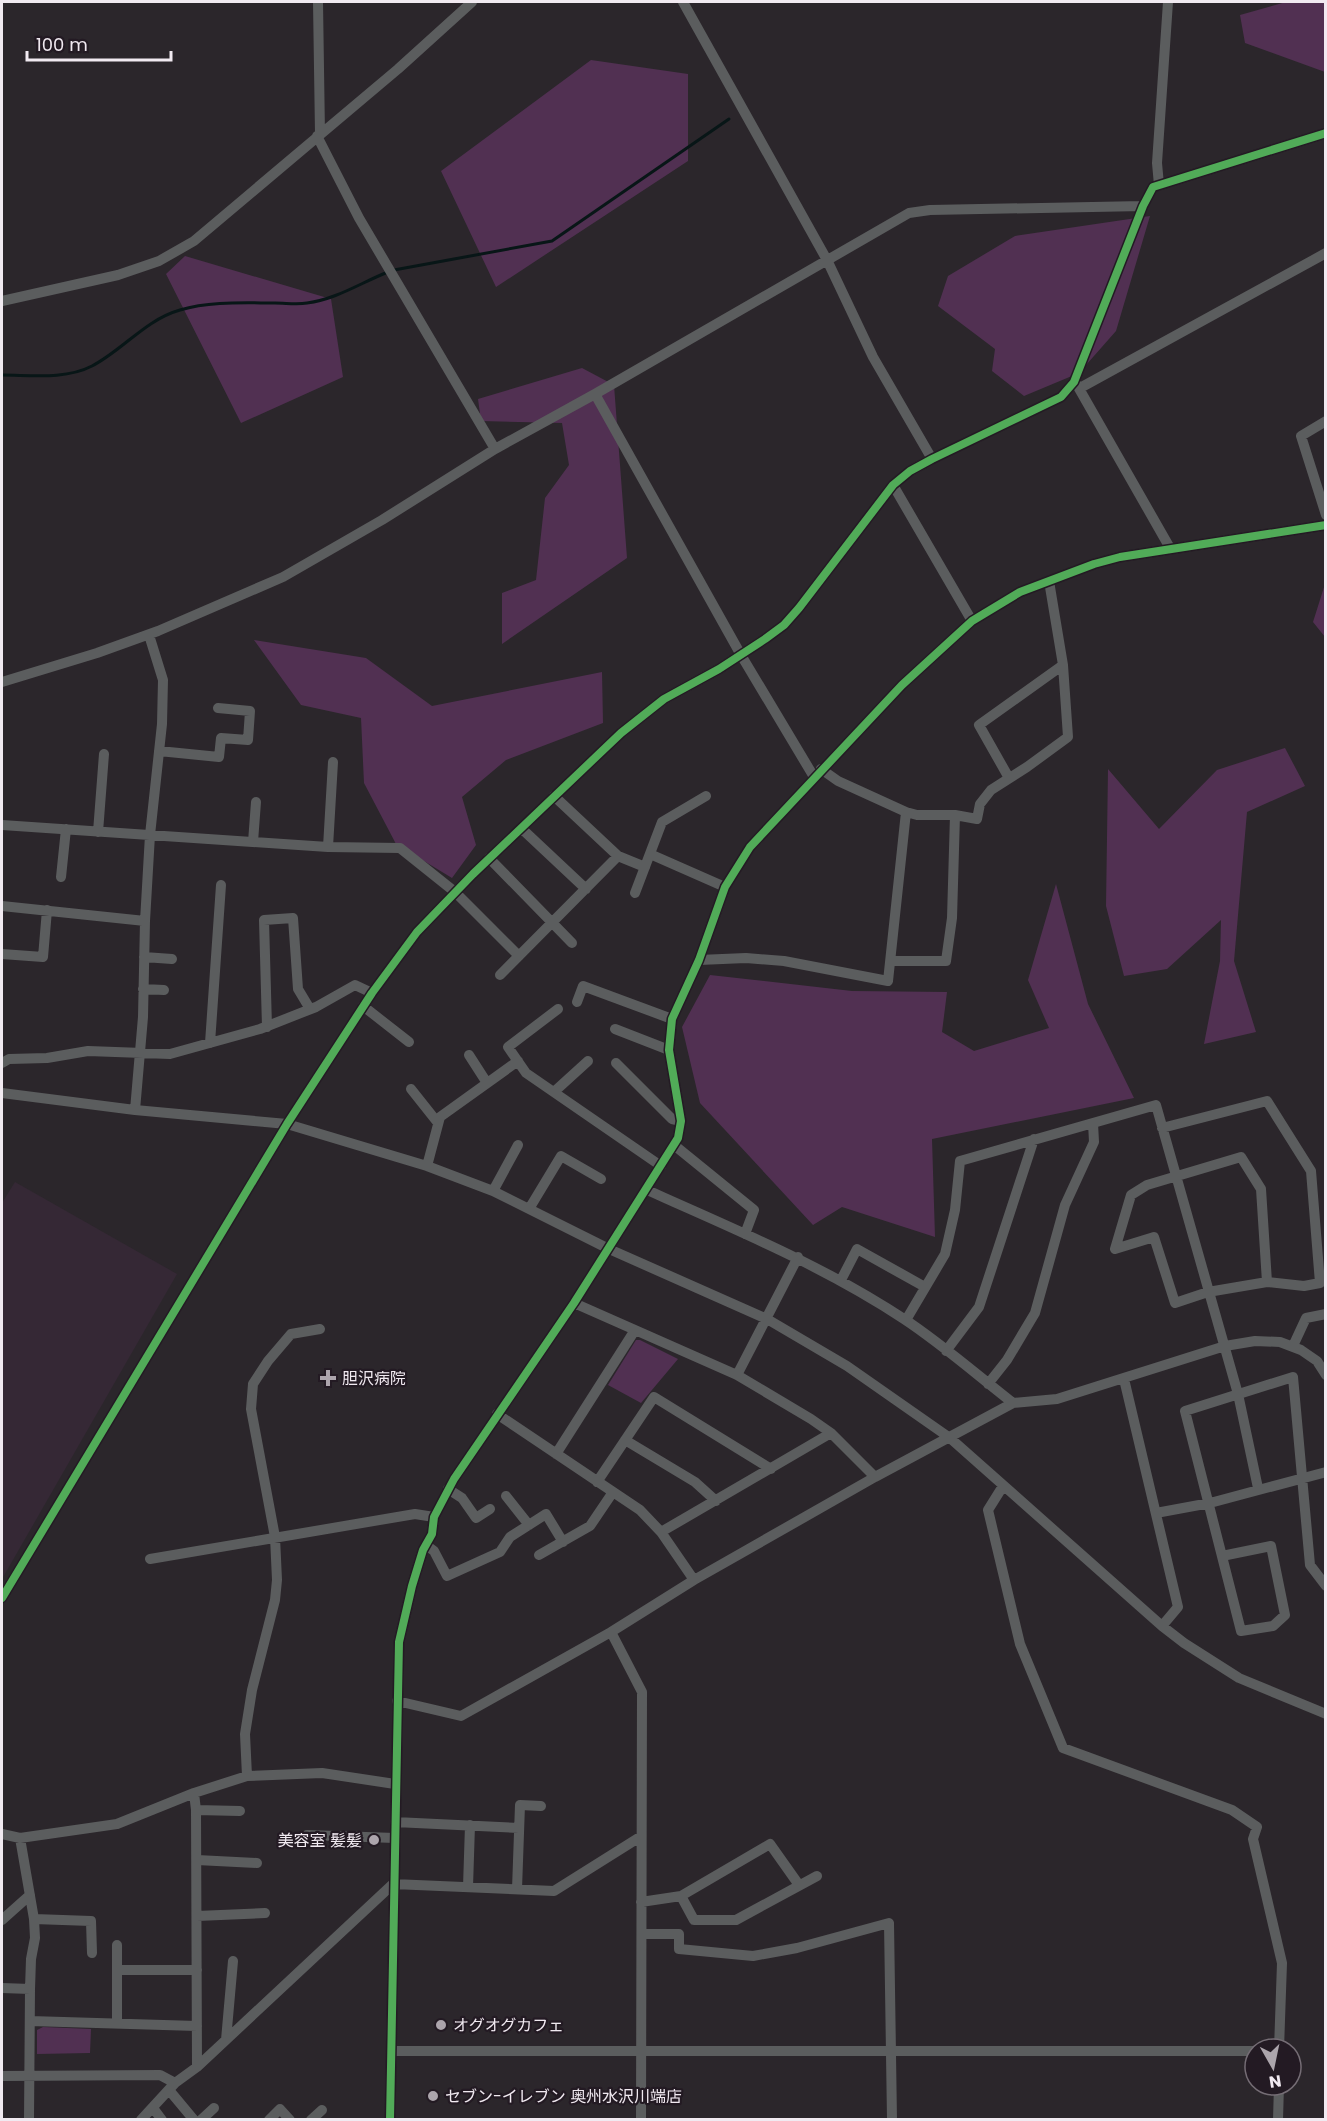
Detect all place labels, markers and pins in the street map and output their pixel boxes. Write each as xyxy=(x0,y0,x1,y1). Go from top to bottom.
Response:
place label: 胆沢病院 xyxy=(342,1367,406,1390)
marker: 胆沢病院 xyxy=(319,1369,337,1387)
place label: 美容室 髪髪 xyxy=(278,1829,362,1852)
marker: 美容室 髪髪 xyxy=(367,1833,381,1847)
place label: オグオグカフェ xyxy=(453,2014,564,2037)
marker: オグオグカフェ xyxy=(434,2018,448,2032)
place label: セブン-イレブン 奥州水沢川端店 xyxy=(445,2085,682,2108)
marker: セブン-イレブン 奥州水沢川端店 xyxy=(426,2089,440,2103)

